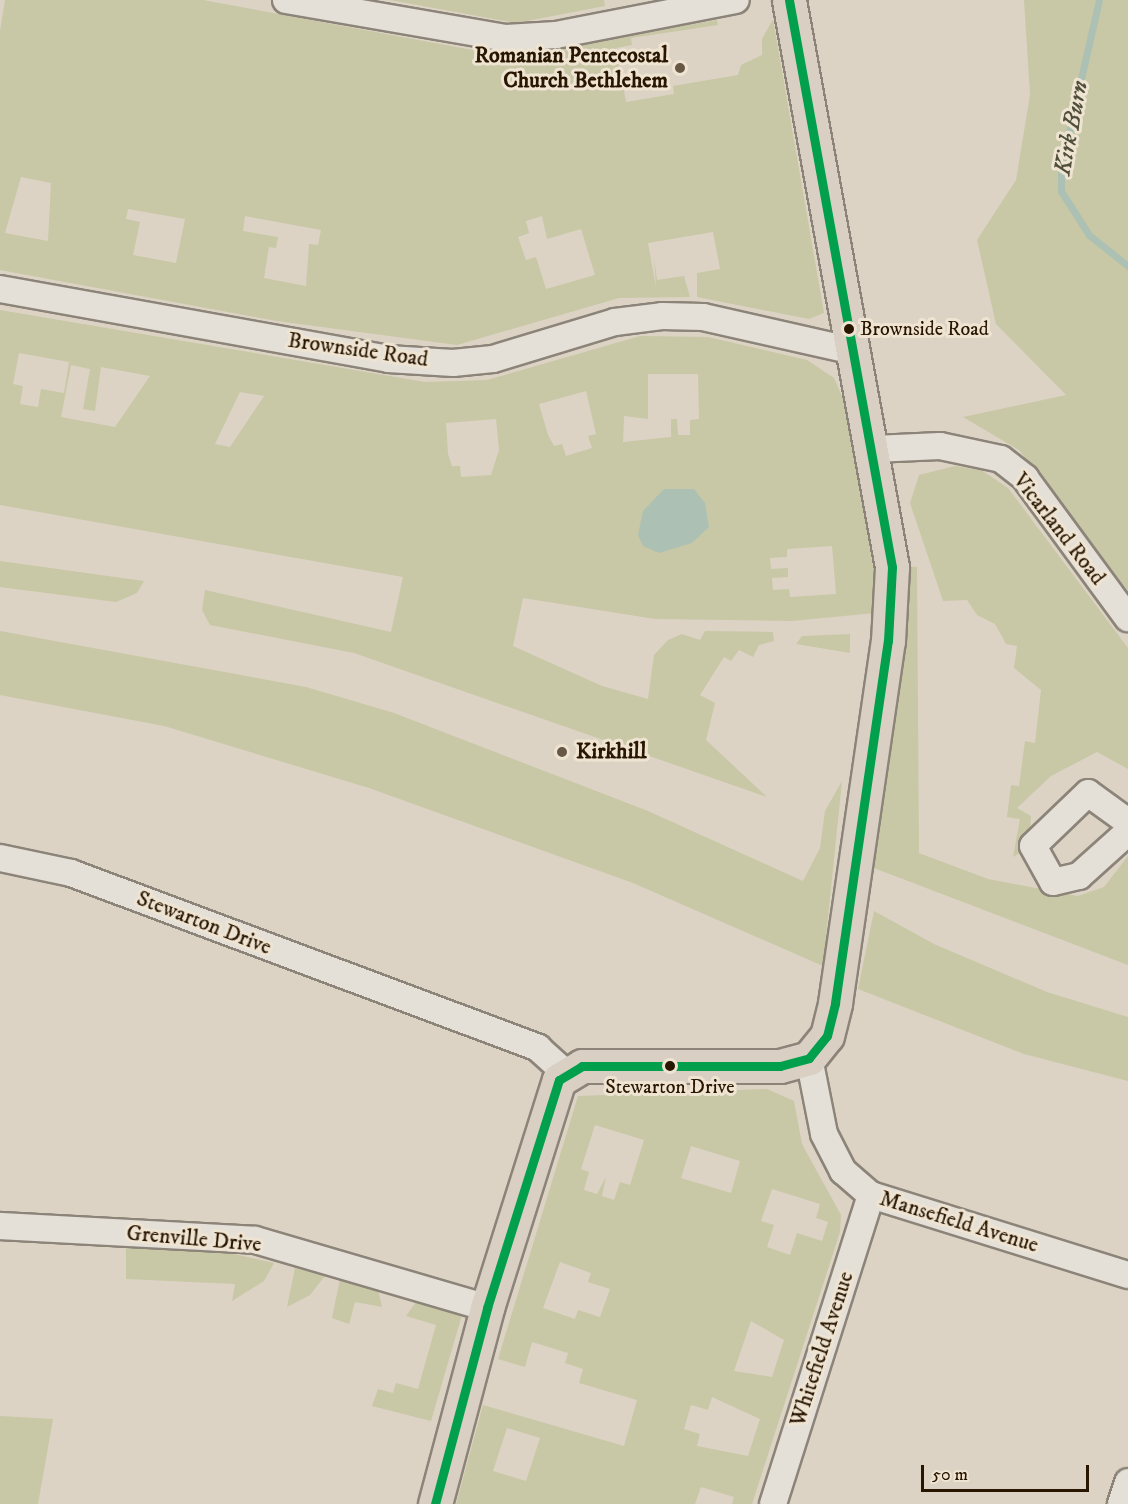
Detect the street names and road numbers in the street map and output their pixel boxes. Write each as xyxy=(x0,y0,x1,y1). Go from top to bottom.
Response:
street label: Brownside Road xyxy=(286,327,430,373)
street label: Vicarland Road xyxy=(1007,468,1111,590)
street label: Stewarton Drive xyxy=(133,885,275,961)
street label: Mansefield Avenue xyxy=(876,1185,1042,1259)
street label: Grenville Drive xyxy=(125,1220,263,1258)
street label: Whitefield Avenue xyxy=(785,1268,859,1430)

